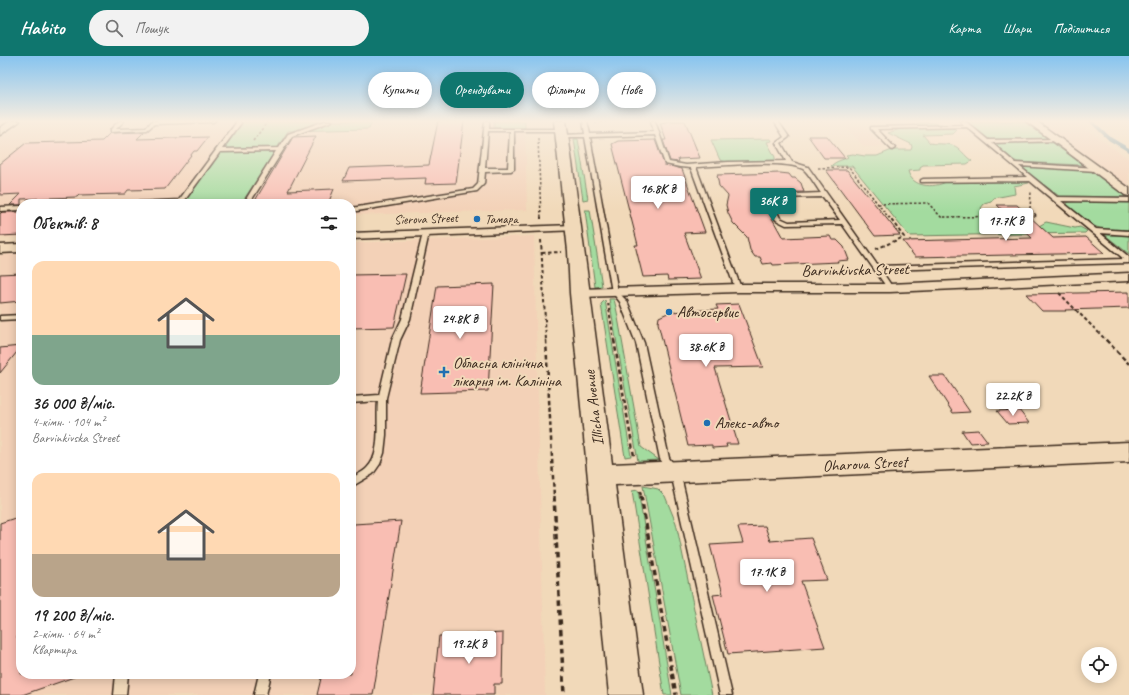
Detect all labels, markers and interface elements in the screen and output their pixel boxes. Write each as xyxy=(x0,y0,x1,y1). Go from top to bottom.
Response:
search box xyxy=(89,10,369,46)
text: Habito xyxy=(20,16,65,40)
icon: search xyxy=(103,17,125,39)
text: Пошук xyxy=(135,19,168,38)
text: Карта xyxy=(949,20,981,37)
text: Шари xyxy=(1003,20,1031,37)
text: Поділитися xyxy=(1053,20,1109,37)
chip: Купити xyxy=(368,72,432,108)
chip: Орендувати xyxy=(440,72,524,108)
chip: Фільтри xyxy=(532,72,599,108)
chip: Нове xyxy=(607,72,656,108)
pin: 16.8K ₴ xyxy=(621,176,695,210)
text: 16.8K ₴ xyxy=(640,181,676,197)
pin: 36K ₴ xyxy=(745,188,801,222)
text: 36K ₴ xyxy=(759,193,787,209)
pin: 17.7K ₴ xyxy=(969,208,1043,242)
street label: Sierova Street xyxy=(394,210,460,228)
place label: Тамара xyxy=(485,211,519,227)
icon: filters xyxy=(318,212,340,234)
text: Об’єктів: 8 xyxy=(32,213,98,234)
text: 17.7K ₴ xyxy=(988,213,1024,229)
marker: Тамара xyxy=(472,214,482,224)
street label: Barvinkivska Street xyxy=(801,259,911,281)
icon: home xyxy=(150,287,222,359)
place label: Автосервис xyxy=(677,302,740,322)
pin: 24.8K ₴ xyxy=(423,306,497,340)
marker: Автосервис xyxy=(664,307,674,317)
text: 24.8K ₴ xyxy=(442,311,478,327)
pin: 38.6K ₴ xyxy=(669,334,743,368)
text: 38.6K ₴ xyxy=(688,339,724,355)
place label: Обласна клінічна лікарня ім. Калініна xyxy=(453,353,562,391)
marker: Обласна клінічна лікарня ім. Калініна xyxy=(438,366,450,378)
street label: Illicha Avenue xyxy=(579,367,609,447)
pin: 22.2K ₴ xyxy=(976,383,1050,417)
text: 22.2K ₴ xyxy=(995,388,1031,404)
text: 36 000 ₴/міс. xyxy=(32,393,114,414)
place label: Алекс-авто xyxy=(715,413,781,433)
text: 4-кімн. · 104 m² xyxy=(32,414,105,430)
marker: Алекс-авто xyxy=(702,418,712,428)
text: Barvinkivska Street xyxy=(32,430,119,446)
street label: Oharova Street xyxy=(822,452,910,476)
icon: home xyxy=(150,499,222,571)
pin: 17.1K ₴ xyxy=(730,559,804,593)
text: 17.1K ₴ xyxy=(749,564,785,580)
text: 19 200 ₴/міс. xyxy=(32,605,114,626)
text: 2-кімн. · 64 m² xyxy=(32,626,99,642)
pin: 19.2K ₴ xyxy=(432,631,506,665)
text: 19.2K ₴ xyxy=(451,636,487,652)
text: Квартира xyxy=(32,642,76,658)
map controls xyxy=(1081,647,1117,683)
button: locate xyxy=(1081,647,1117,683)

